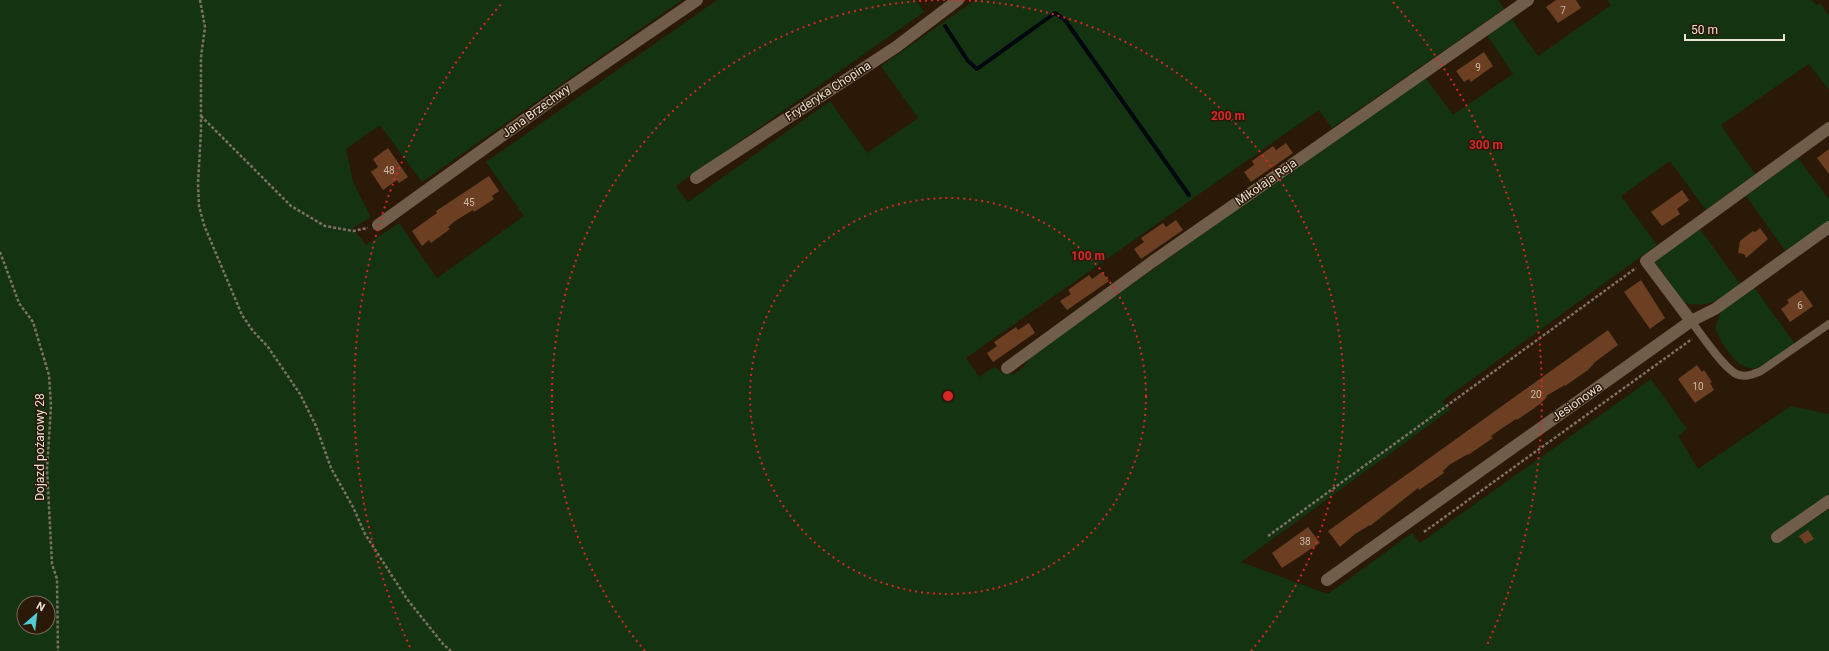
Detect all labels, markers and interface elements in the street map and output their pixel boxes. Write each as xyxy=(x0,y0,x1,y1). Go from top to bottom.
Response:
house number: 7 xyxy=(1560,5,1566,16)
scale bar xyxy=(1685,16,1784,42)
text: 50 m xyxy=(1691,23,1718,37)
street label: Fryderyka Chopina xyxy=(783,58,873,124)
house number: 9 xyxy=(1475,62,1481,73)
street label: Jana Brzechwy xyxy=(499,81,573,140)
text: 200 m xyxy=(1211,109,1245,123)
text: 300 m xyxy=(1469,138,1503,152)
street label: Mikołaja Reja xyxy=(1233,156,1299,208)
house number: 48 xyxy=(383,165,395,176)
house number: 45 xyxy=(463,197,475,208)
text: 100 m xyxy=(1071,249,1105,263)
house number: 6 xyxy=(1797,300,1803,311)
street label: Jesionowa xyxy=(1549,380,1605,424)
house number: 10 xyxy=(1692,381,1704,392)
centre of rings xyxy=(941,389,955,403)
house number: 20 xyxy=(1530,389,1542,400)
street label: Dojazd pożarowy 28 xyxy=(33,393,47,501)
house number: 38 xyxy=(1299,536,1311,547)
north arrow xyxy=(16,595,56,635)
text: N xyxy=(34,599,47,614)

